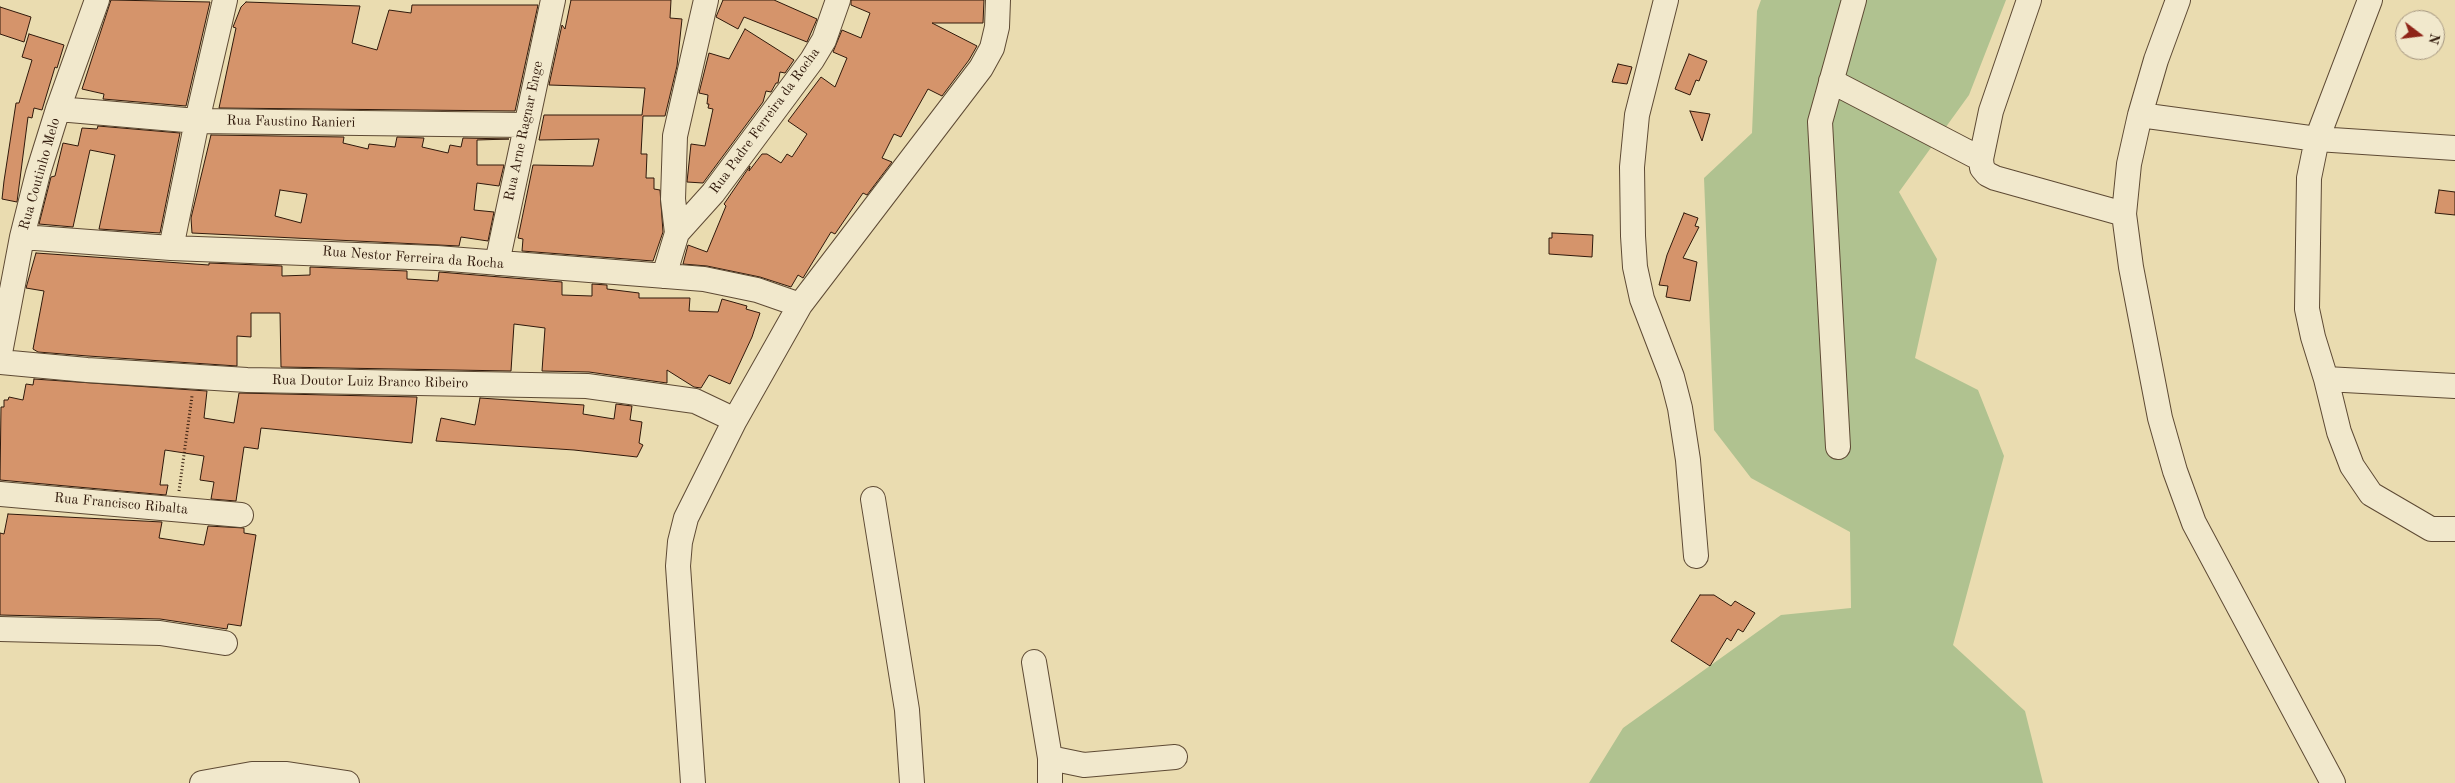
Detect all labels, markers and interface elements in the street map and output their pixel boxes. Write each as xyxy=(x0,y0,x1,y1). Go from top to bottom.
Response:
north arrow xyxy=(2395,10,2445,60)
text: N xyxy=(2425,32,2442,46)
street label: Rua Padre Ferreira da Rocha xyxy=(706,45,824,197)
street label: Rua Arne Ragnar Enge xyxy=(501,60,547,202)
street label: Rua Faustino Ranieri xyxy=(227,112,355,132)
street label: Rua Coutinho Melo xyxy=(16,116,64,232)
street label: Rua Nestor Ferreira da Rocha xyxy=(322,243,504,273)
street label: Rua Doutor Luiz Branco Ribeiro xyxy=(272,372,468,392)
street label: Rua Francisco Ribalta xyxy=(53,490,189,518)

